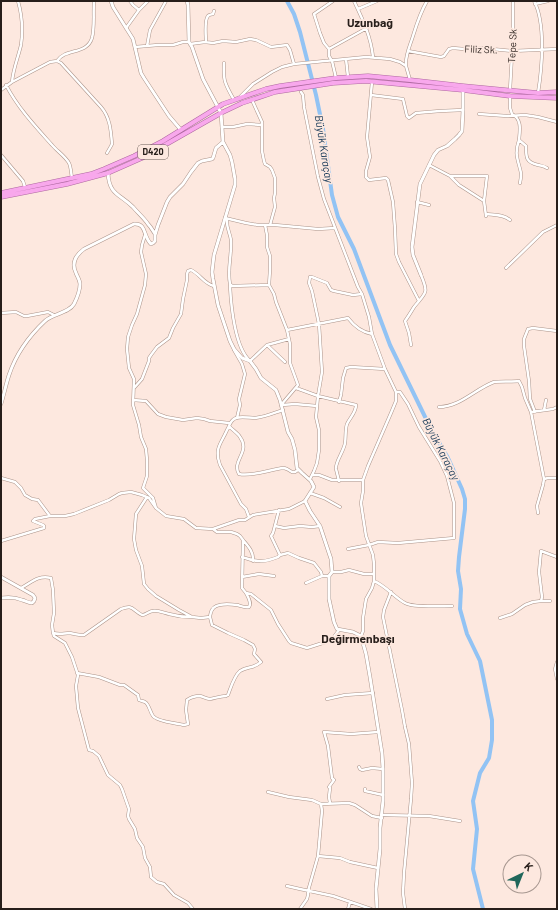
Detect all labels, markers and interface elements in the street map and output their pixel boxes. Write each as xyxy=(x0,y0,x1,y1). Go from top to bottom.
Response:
district label: Uzunbağ xyxy=(347,15,393,29)
street label: Tepe Sk xyxy=(505,29,519,63)
street label: Filiz Sk. xyxy=(464,42,498,56)
water label: Büyük Karaçay xyxy=(313,114,336,185)
road number: D420 xyxy=(138,145,168,159)
water label: Büyük Karaçay xyxy=(420,415,463,483)
district label: Değirmenbaşı xyxy=(321,631,395,645)
north arrow xyxy=(502,854,542,894)
text: K xyxy=(522,859,536,873)

